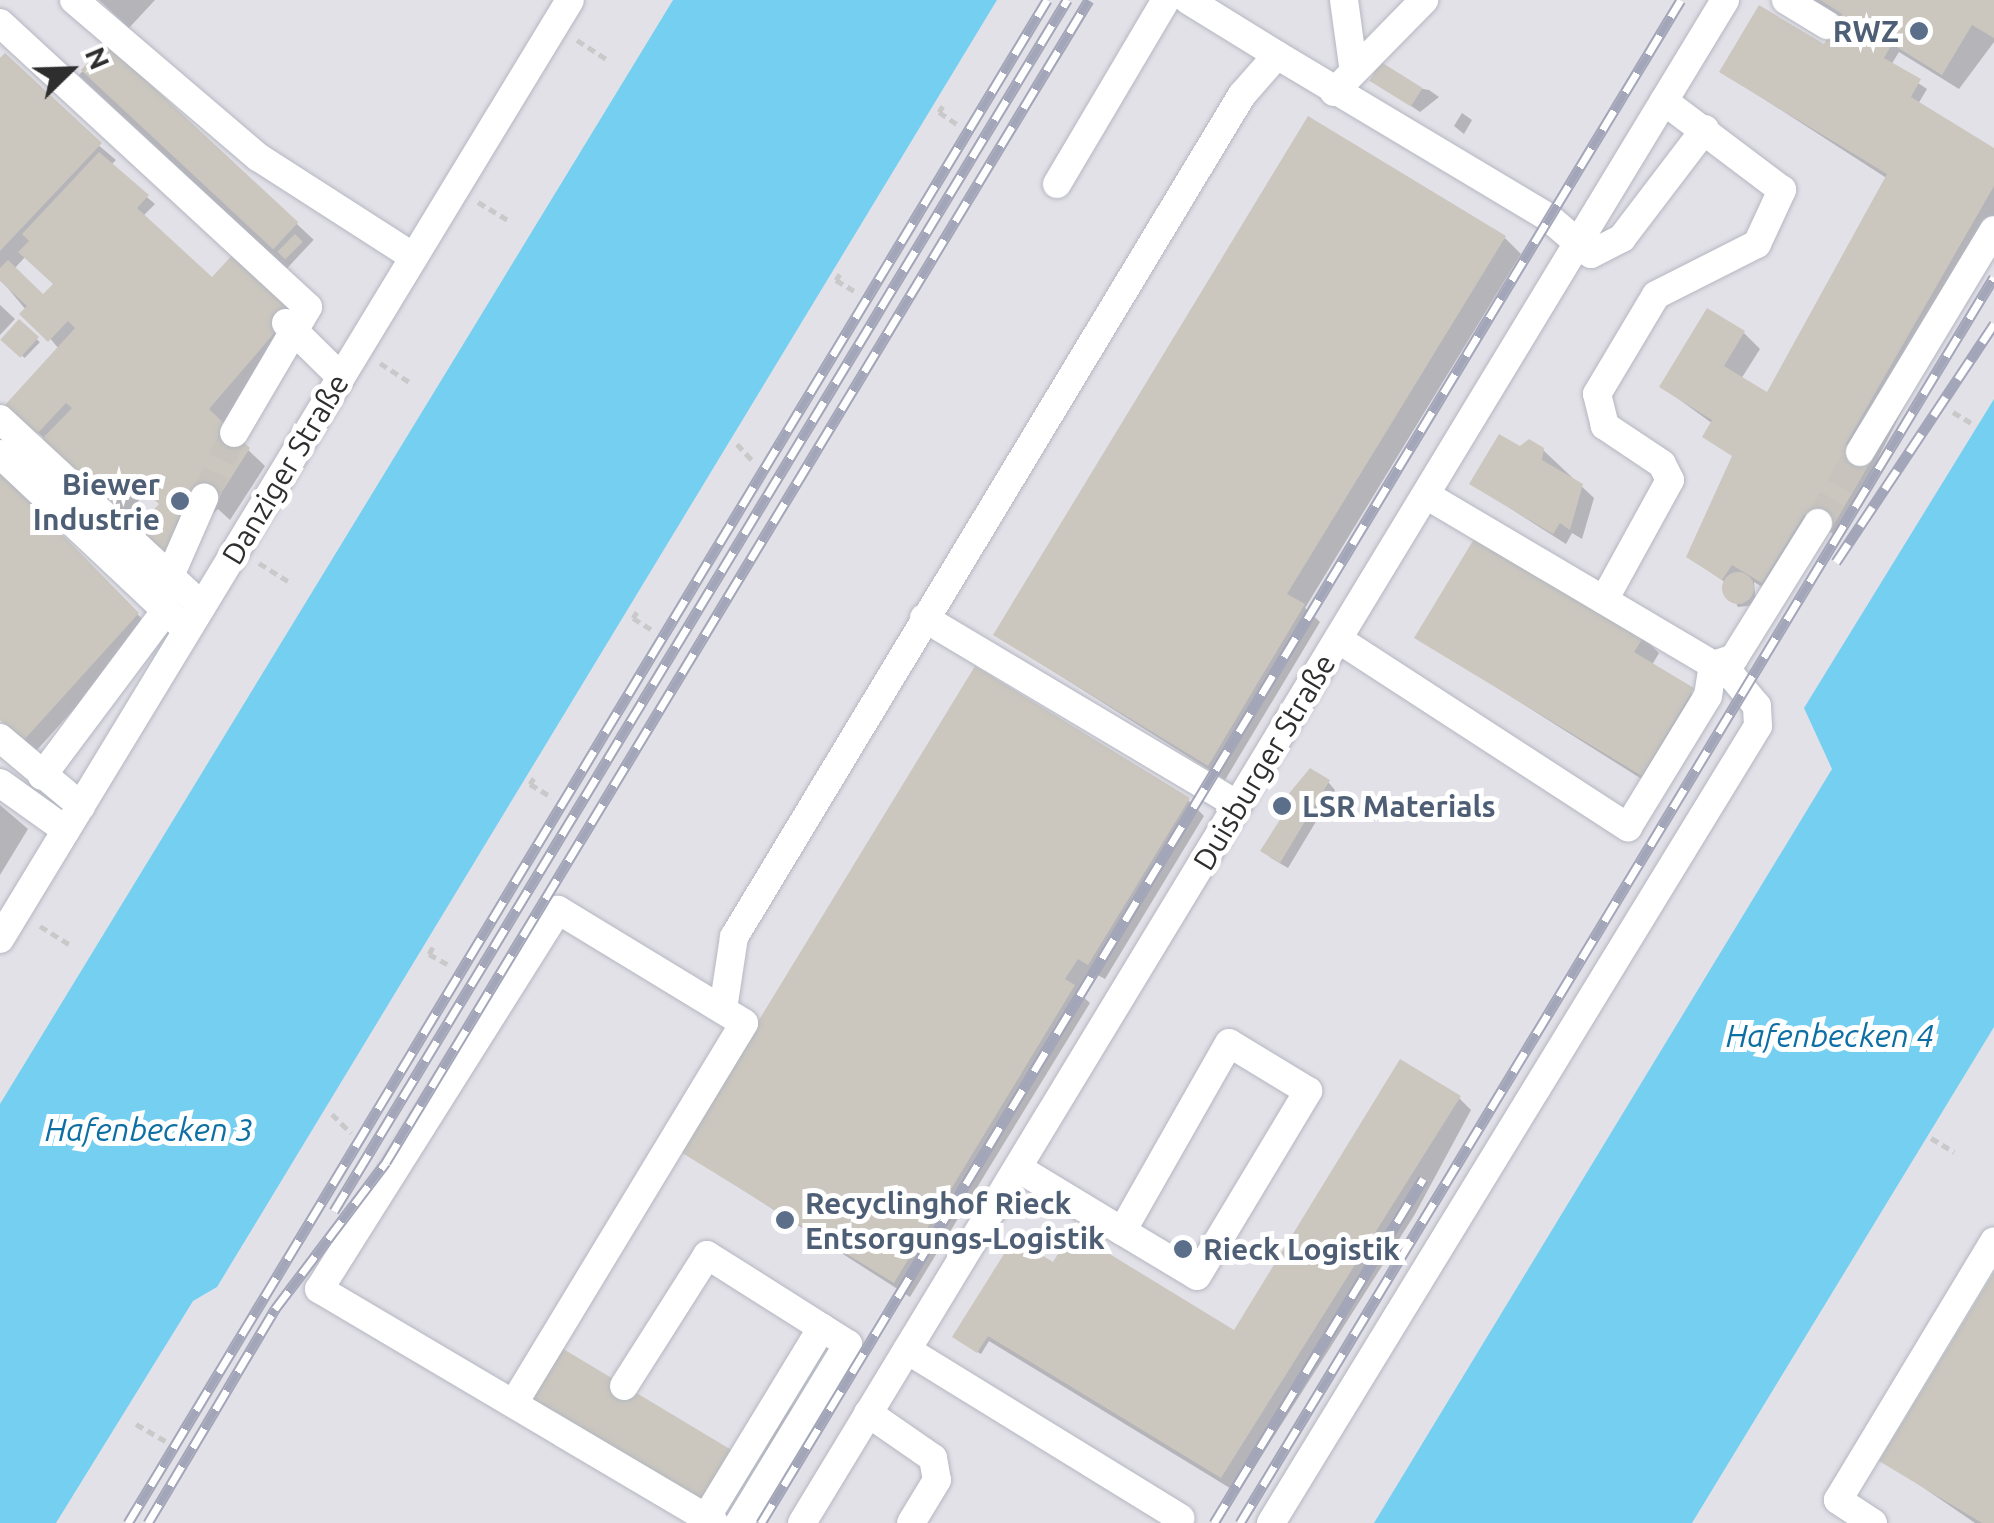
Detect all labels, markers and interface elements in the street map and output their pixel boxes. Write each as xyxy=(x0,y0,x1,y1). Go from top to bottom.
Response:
place label: RWZ xyxy=(1833,13,1899,49)
north arrow xyxy=(20,20,120,120)
marker: RWZ xyxy=(1908,20,1930,42)
text: N xyxy=(80,42,116,74)
street label: Danziger Straße xyxy=(214,367,356,571)
place label: Biewer Industrie xyxy=(33,466,160,536)
marker: Biewer Industrie xyxy=(169,490,191,512)
street label: Duisburger Straße xyxy=(1185,647,1343,877)
place label: LSR Materials xyxy=(1302,788,1496,824)
marker: LSR Materials xyxy=(1271,795,1293,817)
water label: Hafenbecken 4 xyxy=(1726,1016,1934,1054)
water label: Hafenbecken 3 xyxy=(45,1110,253,1148)
place label: Recyclinghof Rieck Entsorgungs-Logistik xyxy=(805,1185,1105,1256)
marker: Recyclinghof Rieck Entsorgungs-Logistik xyxy=(774,1209,796,1231)
place label: Rieck Logistik xyxy=(1203,1231,1400,1267)
marker: Rieck Logistik xyxy=(1172,1238,1194,1260)

